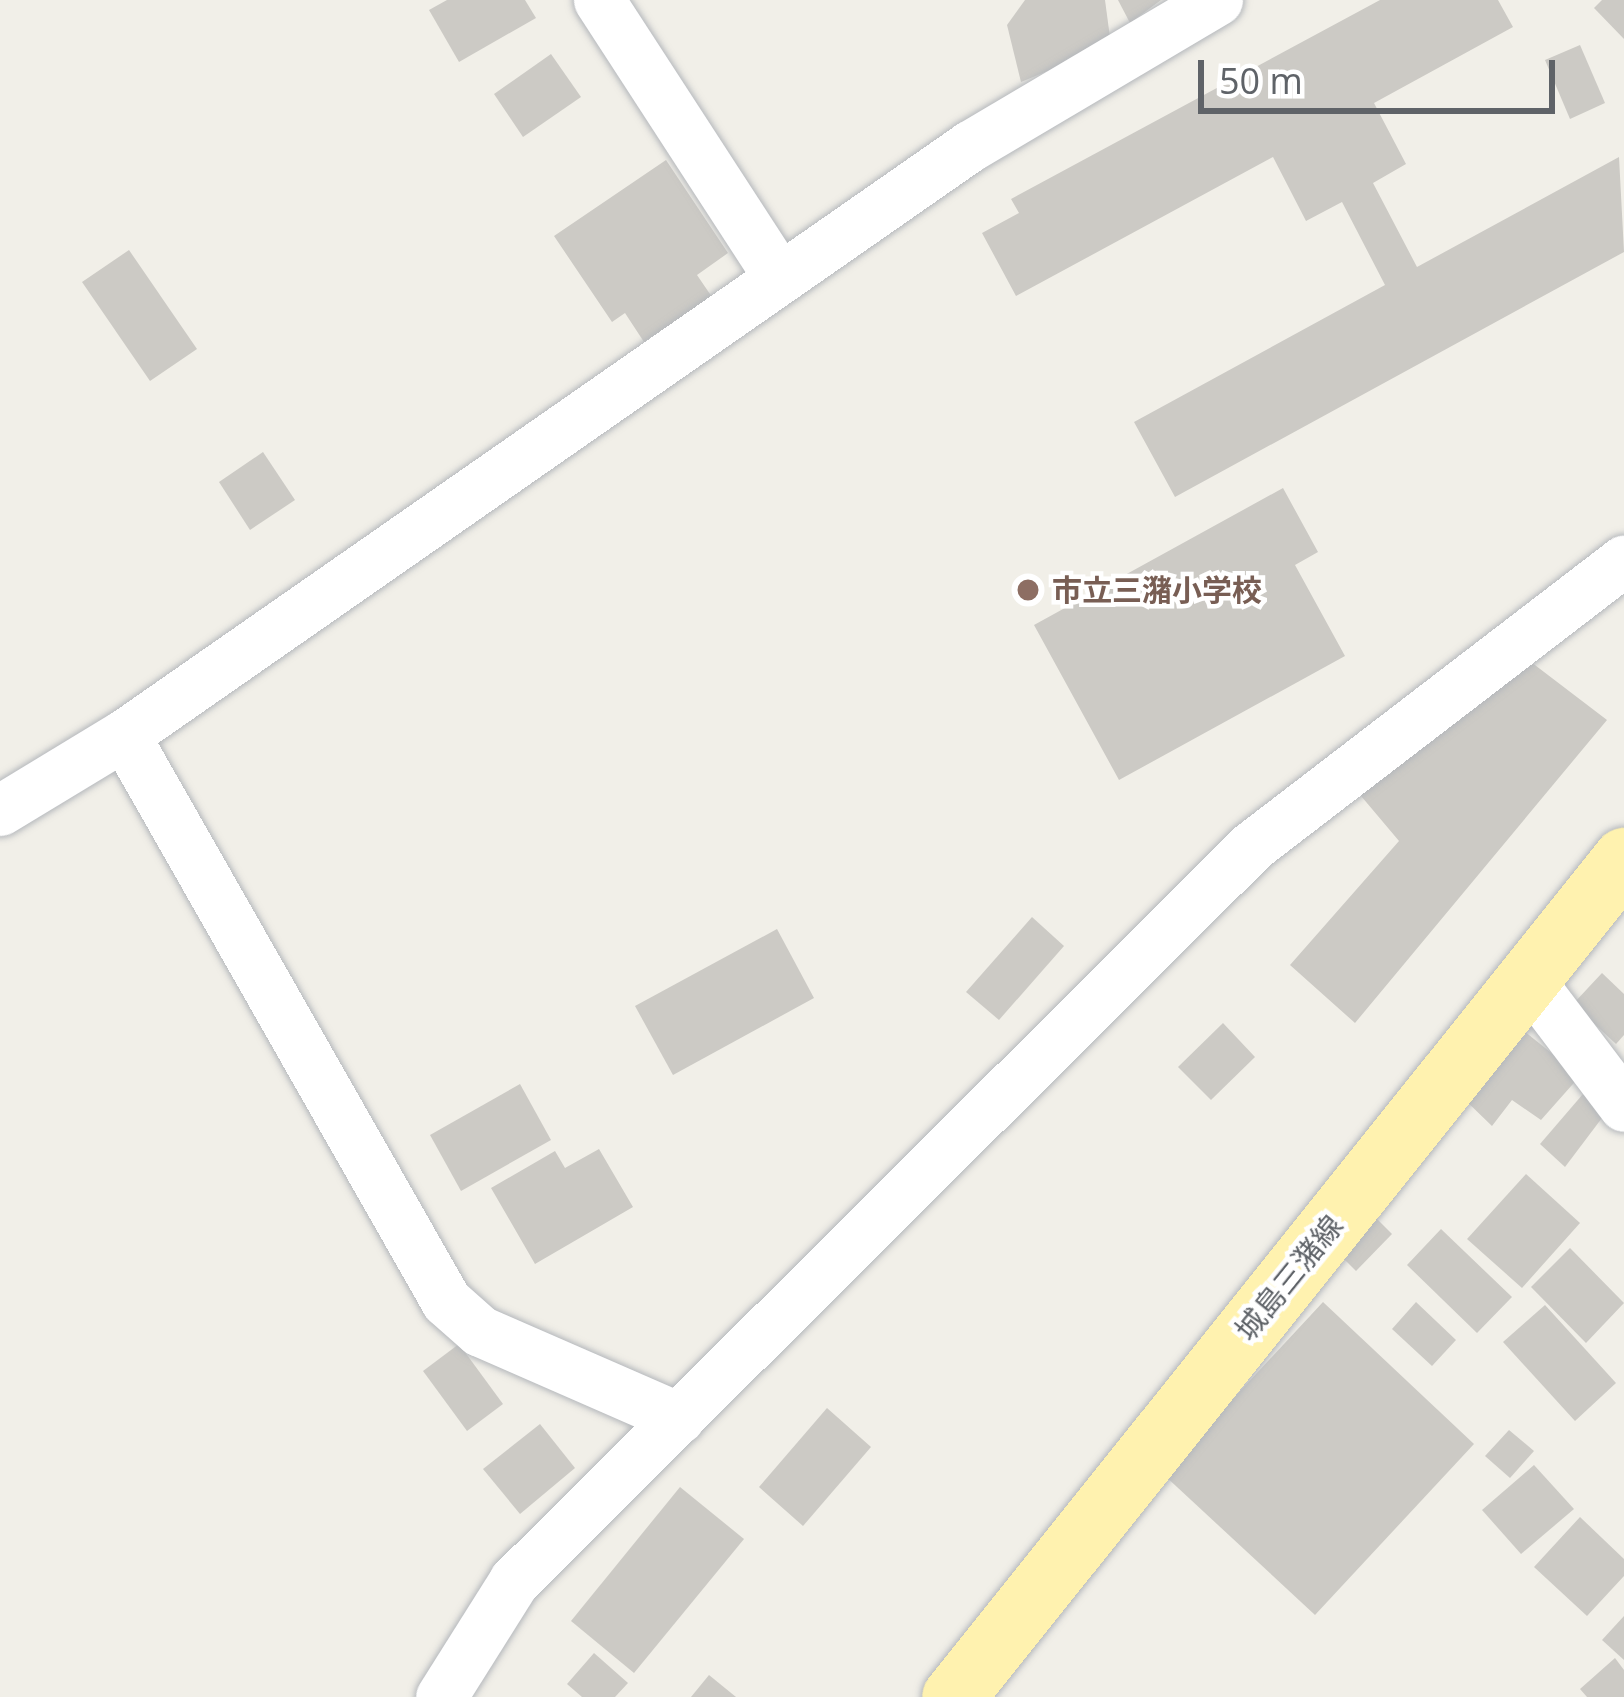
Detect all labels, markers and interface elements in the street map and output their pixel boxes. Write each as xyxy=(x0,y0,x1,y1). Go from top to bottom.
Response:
scale bar xyxy=(1204,36,1561,110)
text: 50 m xyxy=(1219,56,1303,105)
place label: 市立三潴小学校 xyxy=(1052,572,1262,608)
marker: 市立三潴小学校 xyxy=(1015,577,1041,603)
street label: 城島三潴線 xyxy=(1228,1208,1350,1348)

